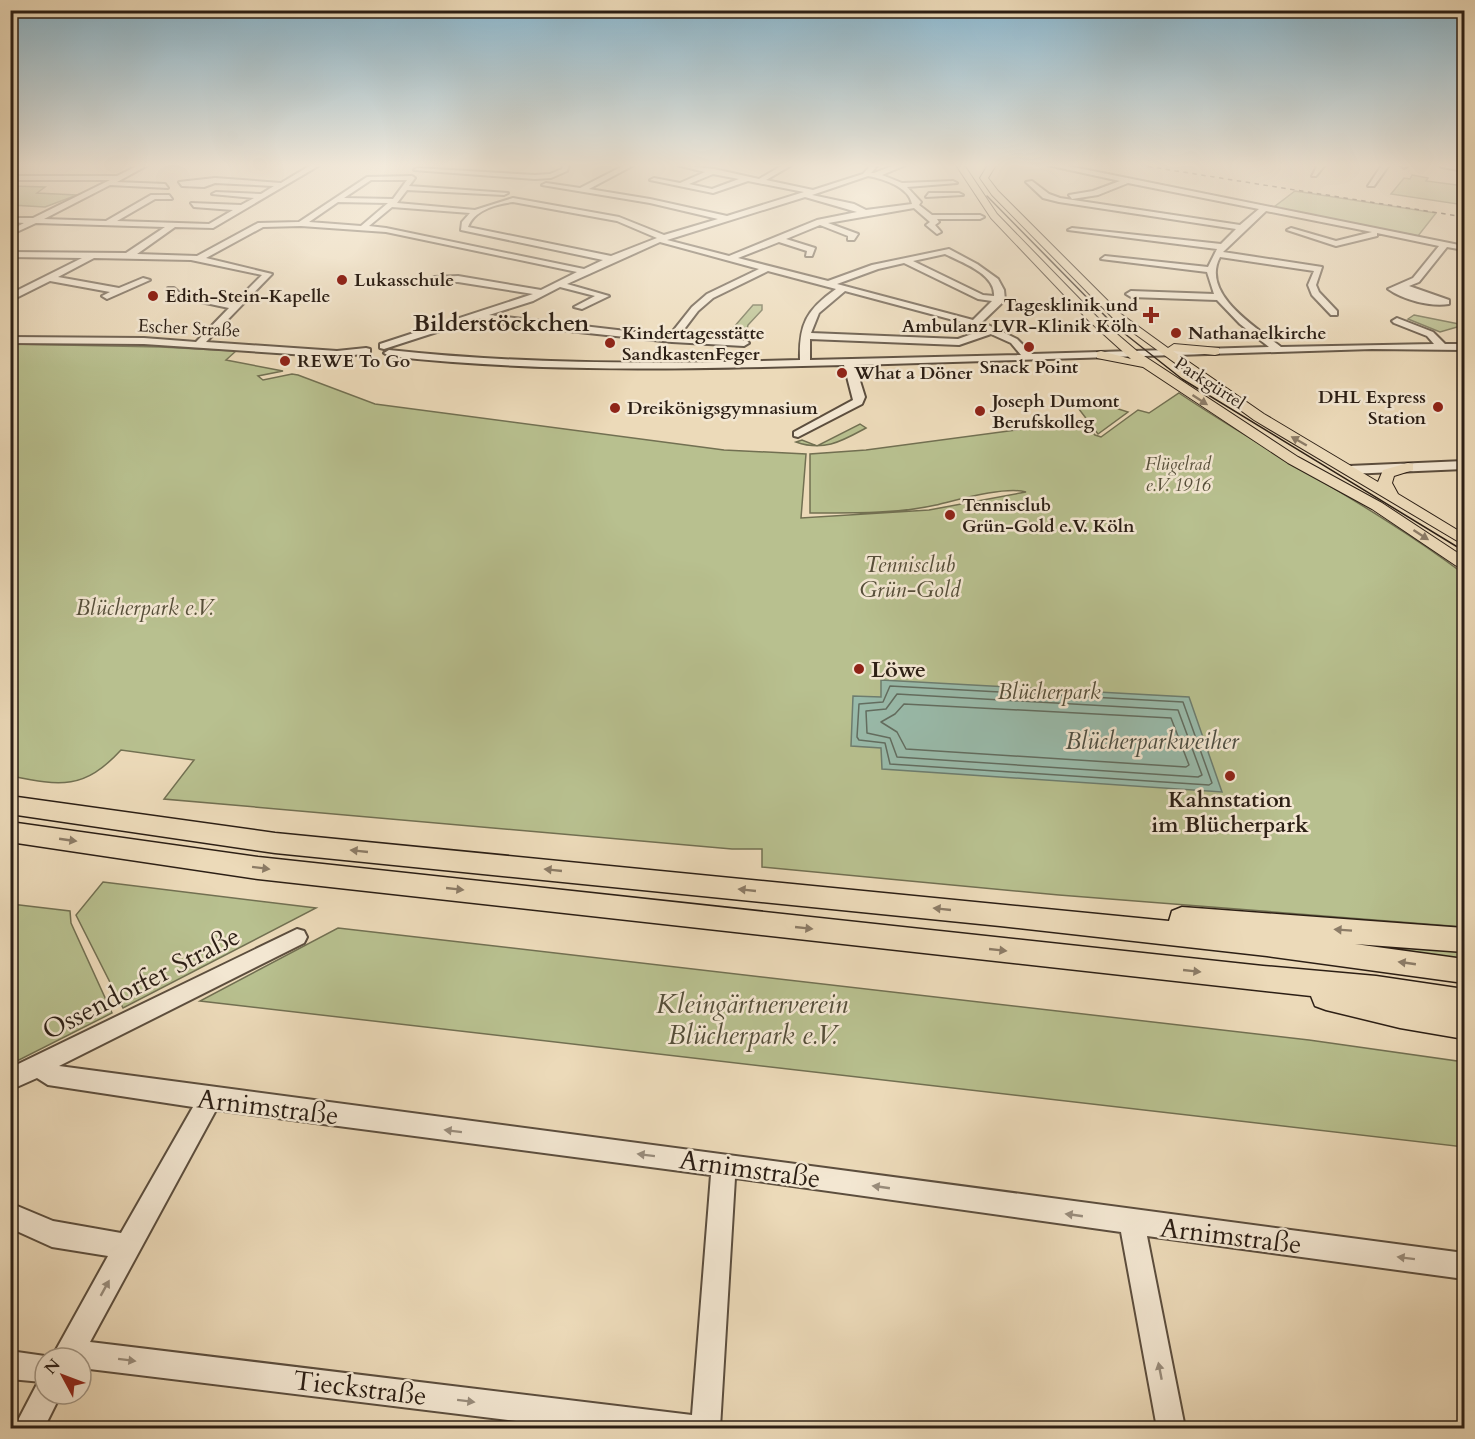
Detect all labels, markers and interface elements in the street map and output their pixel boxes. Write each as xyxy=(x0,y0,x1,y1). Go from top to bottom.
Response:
place label: Lukasschule xyxy=(354,268,454,293)
marker: Lukasschule xyxy=(335,273,349,287)
place label: Edith-Stein-Kapelle xyxy=(165,284,330,309)
marker: Edith-Stein-Kapelle xyxy=(146,289,160,303)
place label: Tagesklinik und Ambulanz LVR-Klinik Köln xyxy=(902,293,1139,339)
marker: Tagesklinik und Ambulanz LVR-Klinik Köln xyxy=(1142,306,1160,324)
district label: Bilderstöckchen xyxy=(413,307,590,340)
street label: Escher Straße xyxy=(137,313,241,344)
place label: Kindertagesstätte SandkastenFeger xyxy=(622,321,765,367)
place label: Nathanaelkirche xyxy=(1188,321,1326,346)
marker: Nathanaelkirche xyxy=(1169,326,1183,340)
marker: Kindertagesstätte SandkastenFeger xyxy=(603,336,617,350)
marker: Snack Point xyxy=(1022,340,1036,354)
place label: REWE To Go xyxy=(297,349,410,374)
street label: Parkgürtel xyxy=(1170,351,1250,416)
marker: REWE To Go xyxy=(278,354,292,368)
place label: Snack Point xyxy=(980,355,1079,380)
place label: What a Döner xyxy=(853,361,973,386)
marker: What a Döner xyxy=(835,366,849,380)
place label: DHL Express Station xyxy=(1318,385,1426,431)
place label: Joseph Dumont Berufskolleg xyxy=(989,389,1120,435)
one-way arrow xyxy=(1192,395,1208,406)
place label: Dreikönigsgymnasium xyxy=(627,396,818,421)
marker: DHL Express Station xyxy=(1431,400,1445,414)
marker: Dreikönigsgymnasium xyxy=(608,401,622,415)
marker: Joseph Dumont Berufskolleg xyxy=(973,404,987,418)
one-way arrow xyxy=(1290,436,1307,446)
park label: Flügelrad e.V. 1916 xyxy=(1145,452,1212,498)
place label: Tennisclub Grün-Gold e.V. Köln xyxy=(962,493,1135,539)
marker: Tennisclub Grün-Gold e.V. Köln xyxy=(943,508,957,522)
one-way arrow xyxy=(1413,529,1429,540)
park label: Tennisclub Grün-Gold xyxy=(860,550,962,605)
park label: Blücherpark e.V. xyxy=(75,593,216,623)
place label: Löwe xyxy=(871,655,926,685)
marker: Löwe xyxy=(852,662,866,676)
park label: Blücherpark xyxy=(997,677,1101,707)
water label: Blücherparkweiher xyxy=(1065,725,1240,758)
marker: Kahnstation im Blücherpark xyxy=(1223,769,1237,783)
place label: Kahnstation im Blücherpark xyxy=(1151,785,1309,840)
one-way arrow xyxy=(59,836,78,845)
one-way arrow xyxy=(350,846,369,856)
one-way arrow xyxy=(252,864,271,873)
one-way arrow xyxy=(544,865,563,875)
one-way arrow xyxy=(446,885,465,894)
one-way arrow xyxy=(738,885,757,895)
one-way arrow xyxy=(932,904,951,914)
street label: Ossendorfer Straße xyxy=(36,918,246,1049)
one-way arrow xyxy=(795,923,814,933)
one-way arrow xyxy=(1334,926,1353,935)
one-way arrow xyxy=(989,945,1008,954)
one-way arrow xyxy=(1397,958,1416,967)
one-way arrow xyxy=(1183,966,1202,976)
park label: Kleingärtnerverein Blücherpark e.V. xyxy=(656,986,848,1054)
street label: Arnimstraße xyxy=(195,1080,341,1135)
one-way arrow xyxy=(443,1126,462,1136)
street label: Arnimstraße xyxy=(677,1141,823,1198)
one-way arrow xyxy=(637,1150,656,1160)
one-way arrow xyxy=(872,1183,891,1192)
street label: Arnimstraße xyxy=(1158,1209,1304,1264)
one-way arrow xyxy=(1065,1210,1084,1219)
one-way arrow xyxy=(1397,1254,1416,1263)
one-way arrow xyxy=(100,1280,110,1297)
north arrow xyxy=(33,1346,93,1406)
text: N xyxy=(40,1354,65,1379)
one-way arrow xyxy=(118,1355,137,1365)
one-way arrow xyxy=(1155,1361,1164,1380)
street label: Tieckstraße xyxy=(291,1362,429,1415)
one-way arrow xyxy=(457,1397,476,1406)

